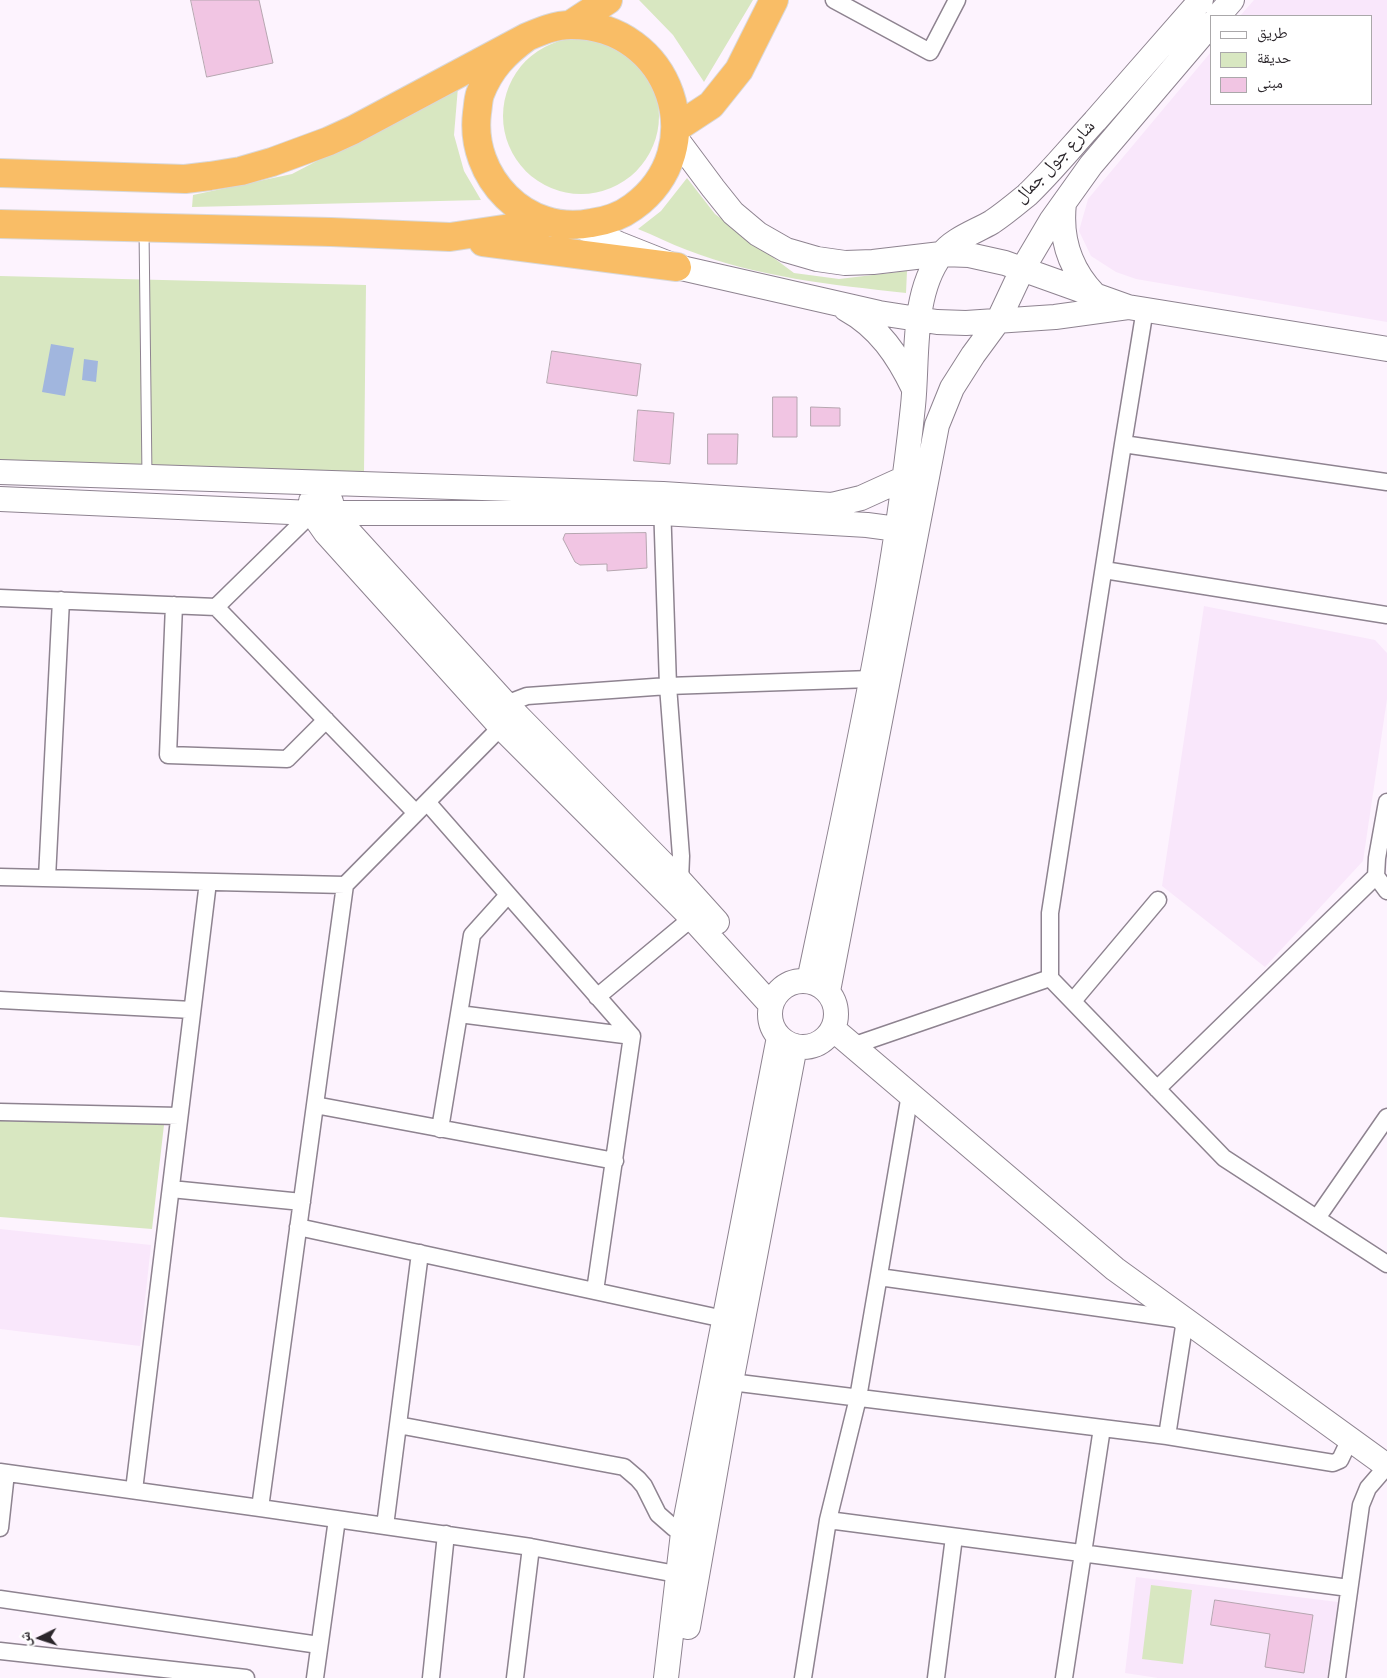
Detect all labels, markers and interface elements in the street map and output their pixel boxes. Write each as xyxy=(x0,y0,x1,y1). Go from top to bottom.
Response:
legend xyxy=(1210,15,1372,105)
text: طريق xyxy=(1257,22,1288,43)
text: حديقة xyxy=(1257,47,1291,68)
text: مبنى xyxy=(1257,72,1283,93)
street label: شارع جول جمال xyxy=(1010,116,1100,208)
north arrow xyxy=(15,1613,65,1663)
text: ش xyxy=(16,1631,35,1647)

